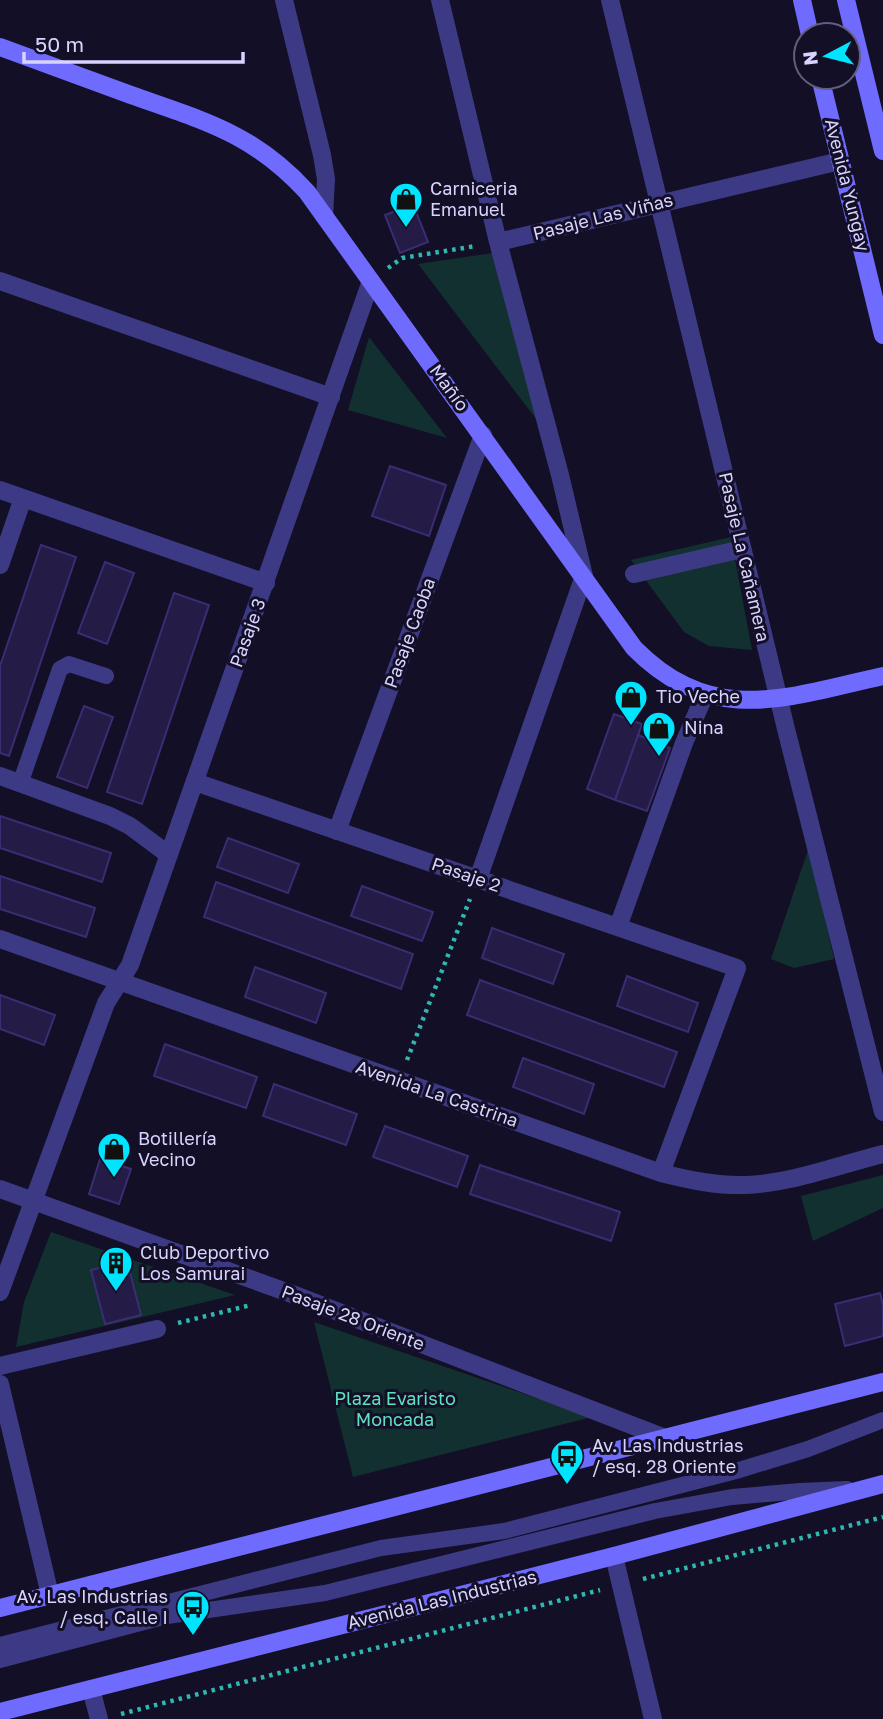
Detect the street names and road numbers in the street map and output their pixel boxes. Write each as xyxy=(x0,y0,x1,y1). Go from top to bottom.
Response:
street label: Avenida Yungay xyxy=(821,116,875,253)
street label: Pasaje Las Viñas xyxy=(530,188,675,244)
street label: Mañío xyxy=(426,360,474,415)
street label: Pasaje La Cañamera xyxy=(715,470,775,644)
street label: Pasaje Caoba xyxy=(379,575,439,691)
street label: Pasaje 3 xyxy=(224,595,270,670)
street label: Pasaje 2 xyxy=(429,852,504,896)
street label: Avenida La Castrina xyxy=(353,1055,521,1131)
street label: Pasaje 28 Oriente xyxy=(279,1280,428,1354)
street label: Avenida Las Industrias xyxy=(345,1565,539,1633)

